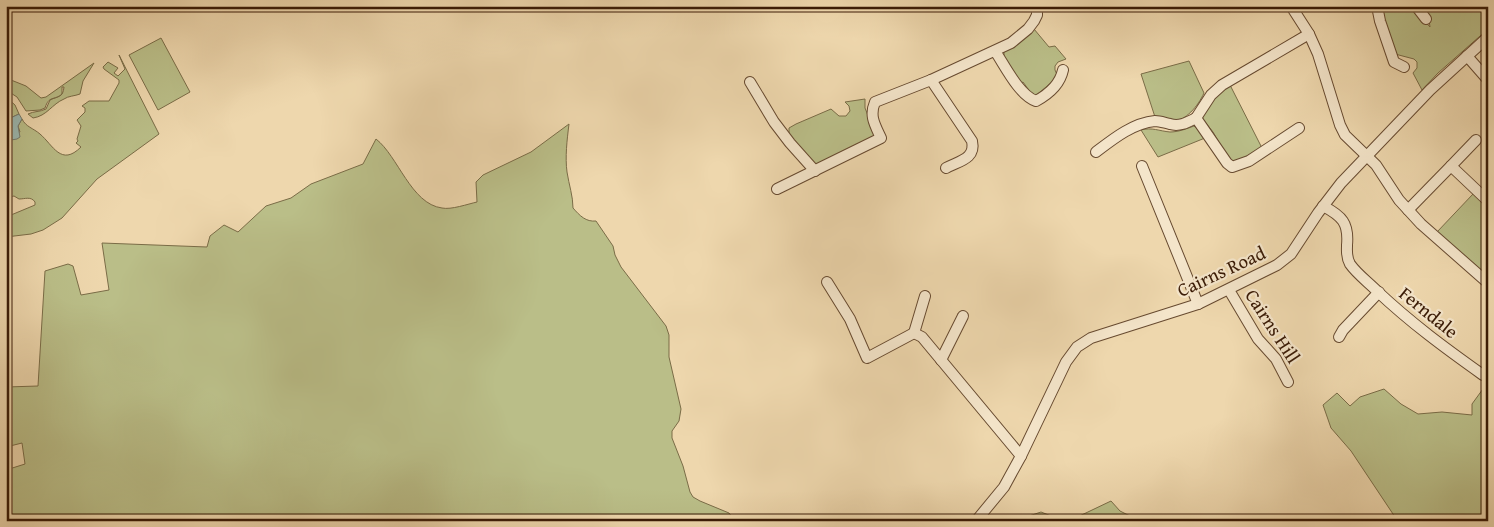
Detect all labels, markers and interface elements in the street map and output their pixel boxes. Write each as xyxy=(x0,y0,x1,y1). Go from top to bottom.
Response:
street label: Cairns Road xyxy=(1172,238,1271,304)
street label: Ferndale xyxy=(1393,279,1465,345)
street label: Cairns Hill xyxy=(1239,283,1307,369)

